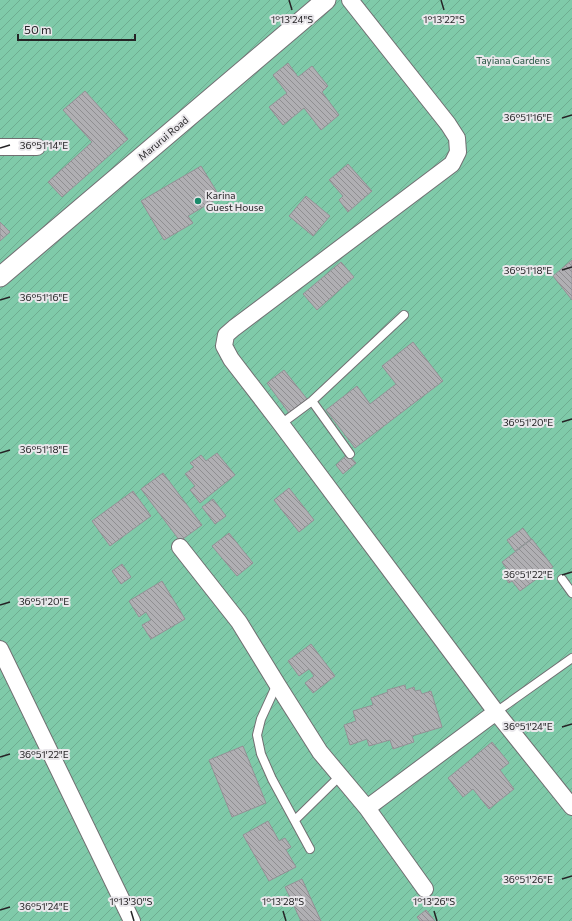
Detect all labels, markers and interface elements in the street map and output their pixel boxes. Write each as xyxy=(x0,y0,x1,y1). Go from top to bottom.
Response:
text: 1°13'24"S xyxy=(271,13,313,25)
text: 1°13'22"S xyxy=(423,13,465,25)
scale bar xyxy=(18,16,135,42)
text: 50 m xyxy=(24,22,52,36)
park label: Tayiana Gardens xyxy=(476,54,551,66)
text: 36°51'16"E xyxy=(504,111,552,123)
street label: Marurui Road xyxy=(136,113,191,162)
text: 36°51'14"E xyxy=(20,139,68,151)
place label: Karina Guest House xyxy=(206,189,264,213)
marker: Karina Guest House xyxy=(193,196,203,206)
text: 36°51'18"E xyxy=(504,264,552,276)
text: 36°51'16"E xyxy=(20,291,68,303)
text: 36°51'20"E xyxy=(503,416,553,428)
text: 36°51'18"E xyxy=(20,443,68,455)
text: 36°51'22"E xyxy=(503,568,553,580)
text: 36°51'20"E xyxy=(19,595,69,607)
text: 36°51'24"E xyxy=(503,720,553,732)
text: 36°51'22"E xyxy=(19,748,69,760)
text: 36°51'26"E xyxy=(503,873,553,885)
text: 1°13'30"S xyxy=(110,895,153,907)
text: 1°13'28"S xyxy=(262,895,304,907)
text: 1°13'26"S xyxy=(413,895,455,907)
text: 36°51'24"E xyxy=(19,900,69,912)

